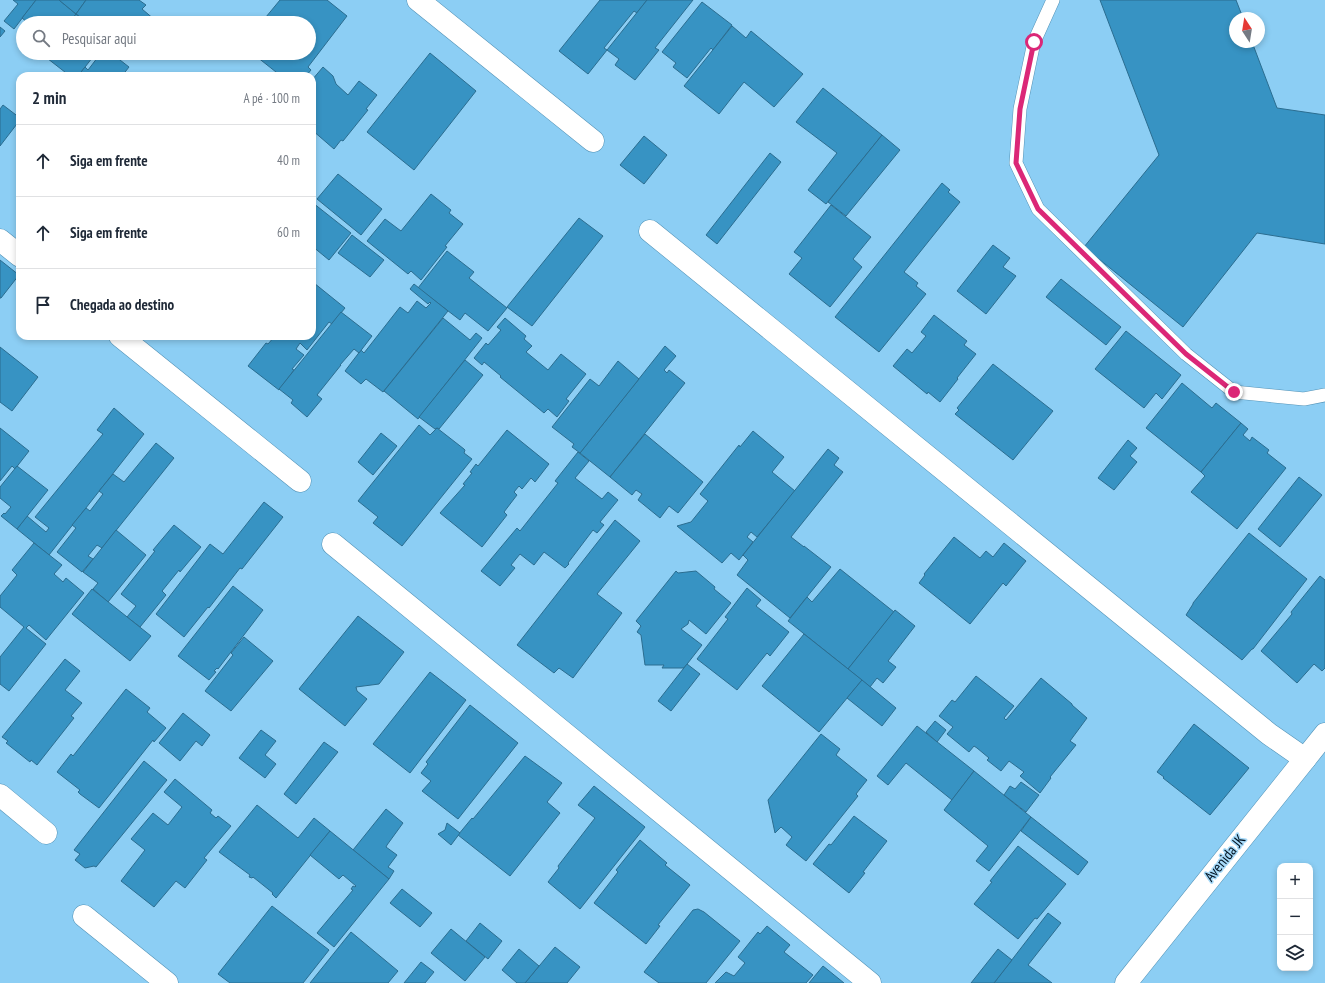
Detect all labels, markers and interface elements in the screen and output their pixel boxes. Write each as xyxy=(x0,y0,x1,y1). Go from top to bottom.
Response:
north arrow xyxy=(1229,12,1265,48)
search box xyxy=(16,16,316,60)
icon: search xyxy=(30,27,52,49)
text: Pesquisar aqui xyxy=(62,29,136,48)
route start xyxy=(1025,33,1043,51)
text: 2 min xyxy=(32,87,66,109)
text: A pé · 100 m xyxy=(243,90,300,107)
icon: ahead xyxy=(32,150,54,172)
text: Siga em frente xyxy=(70,151,148,170)
text: 40 m xyxy=(277,152,300,169)
icon: ahead xyxy=(32,222,54,244)
text: Siga em frente xyxy=(70,223,148,242)
text: 60 m xyxy=(277,224,300,241)
icon: arrive xyxy=(32,294,54,316)
text: Chegada ao destino xyxy=(70,295,174,314)
route end xyxy=(1225,383,1243,401)
street label: Avenida JK xyxy=(1200,830,1250,885)
map controls xyxy=(1277,863,1313,971)
button: + xyxy=(1277,863,1313,899)
button: − xyxy=(1277,899,1313,935)
button: layers xyxy=(1277,935,1313,971)

